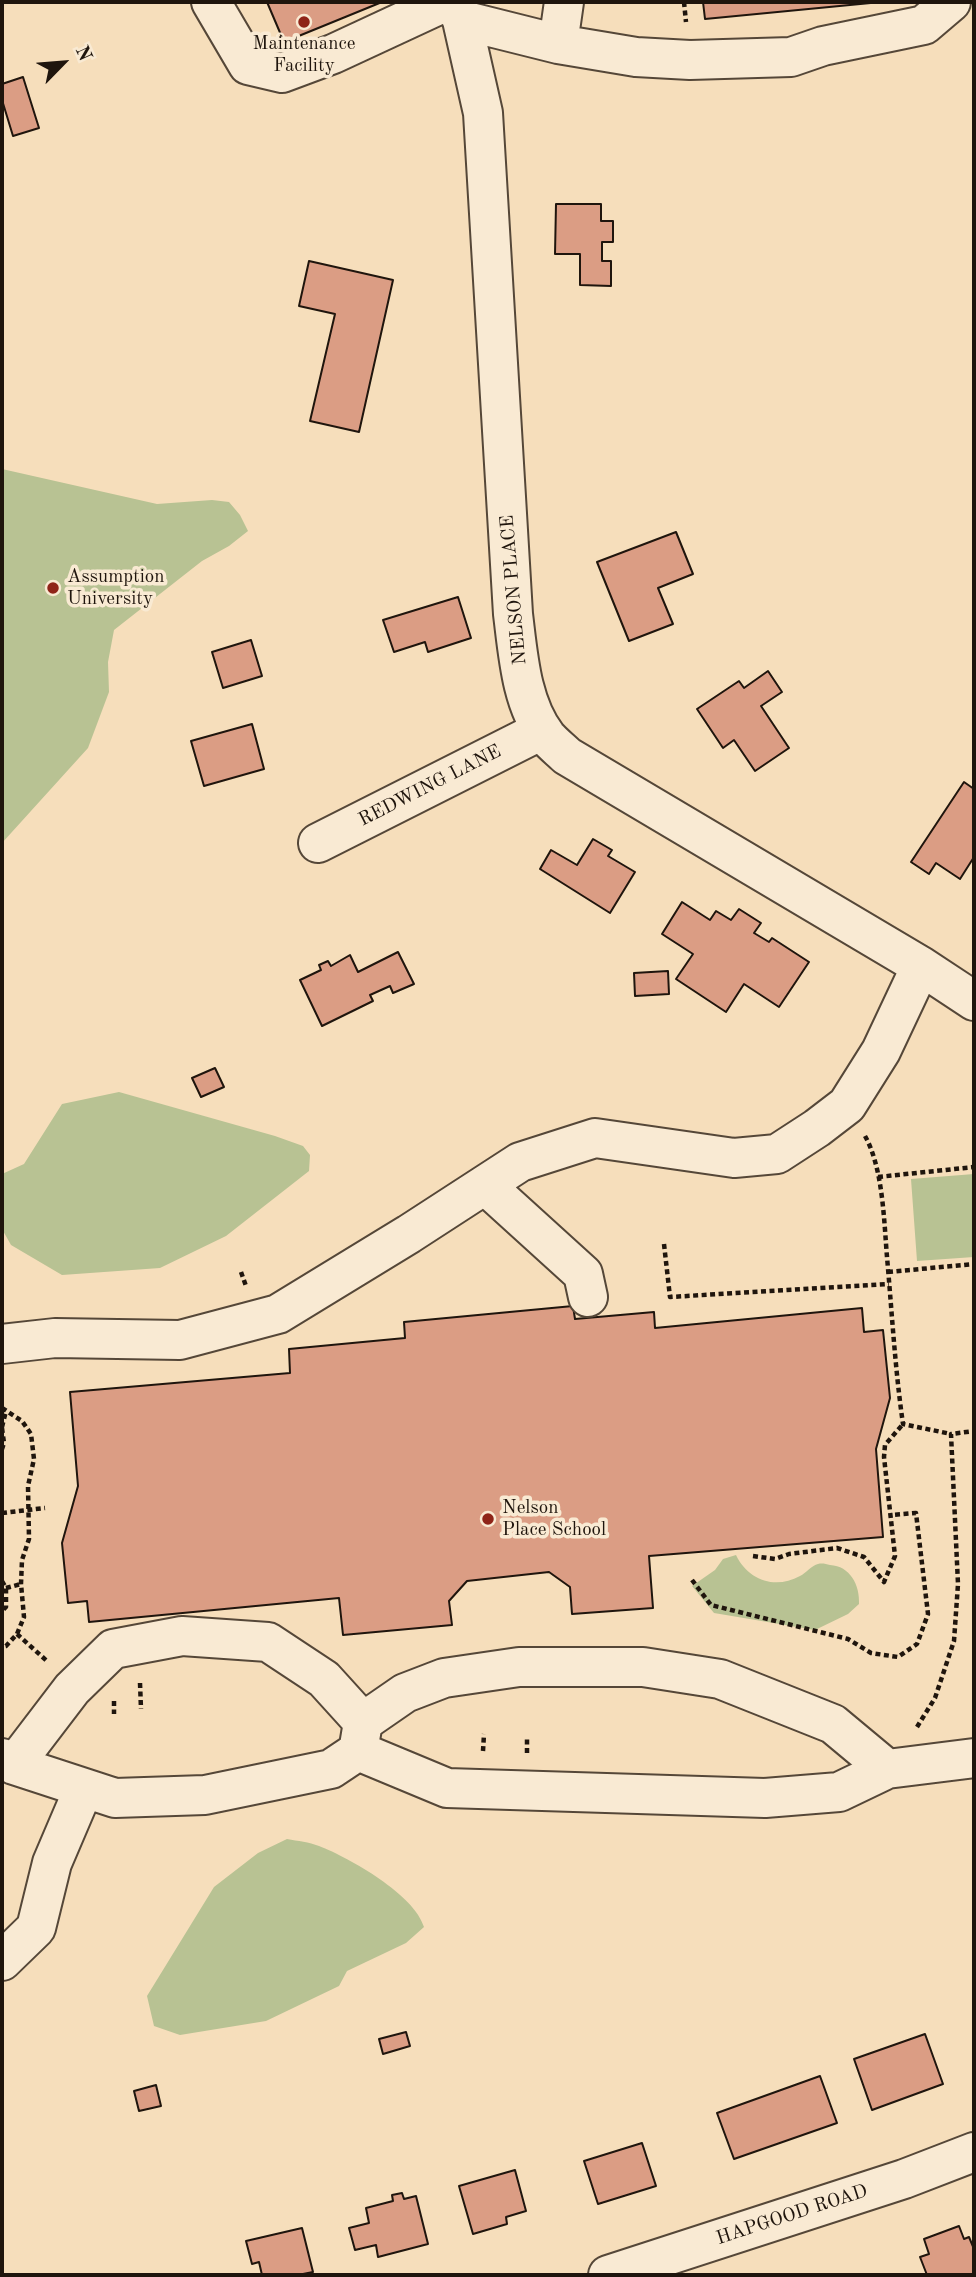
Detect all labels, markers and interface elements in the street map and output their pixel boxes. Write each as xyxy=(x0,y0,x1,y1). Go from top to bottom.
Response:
marker: Maintenance Facility xyxy=(296,14,312,30)
north arrow xyxy=(28,28,98,98)
place label: Maintenance Facility xyxy=(252,33,356,77)
text: N xyxy=(71,43,94,65)
street label: NELSON PLACE xyxy=(496,514,532,666)
place label: Assumption University xyxy=(67,566,165,610)
marker: Assumption University xyxy=(45,580,61,596)
street label: REDWING LANE xyxy=(355,740,505,832)
place label: Nelson Place School xyxy=(502,1497,606,1541)
marker: Nelson Place School xyxy=(480,1511,496,1527)
street label: HAPGOOD ROAD xyxy=(713,2180,871,2250)

